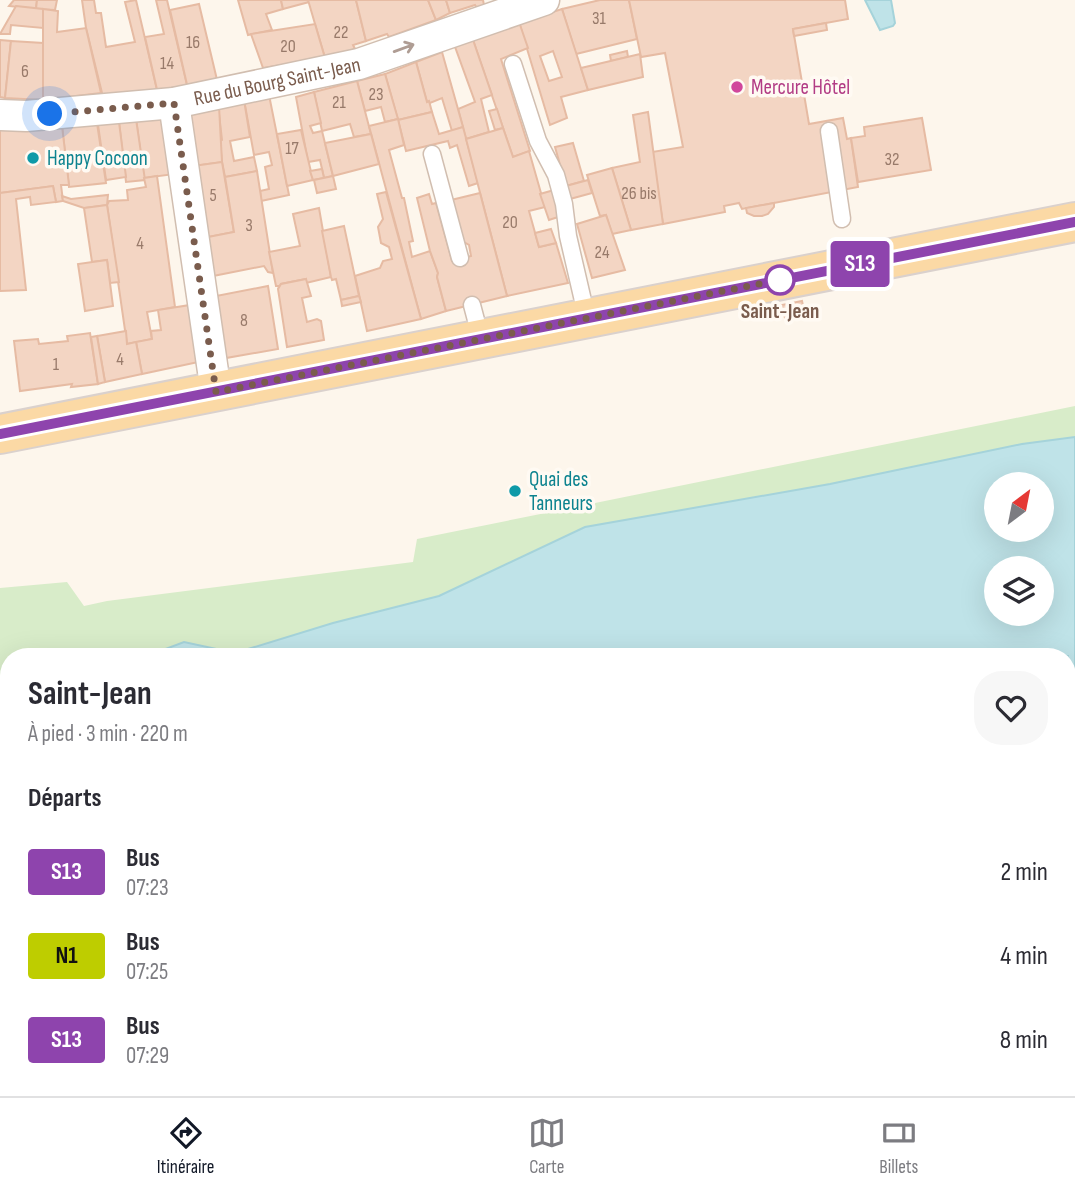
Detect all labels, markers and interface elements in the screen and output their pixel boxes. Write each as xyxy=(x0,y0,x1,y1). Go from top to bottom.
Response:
house number: 31 xyxy=(592,8,607,29)
house number: 22 xyxy=(334,22,348,43)
house number: 16 xyxy=(186,32,200,53)
house number: 20 xyxy=(280,36,296,57)
one-way arrow xyxy=(392,41,414,53)
street label: Rue du Bourg Saint-Jean xyxy=(192,52,363,111)
house number: 14 xyxy=(160,53,174,74)
house number: 6 xyxy=(21,61,29,82)
place label: Mercure Hôtel xyxy=(751,75,850,100)
marker: Mercure Hôtel xyxy=(729,79,745,95)
house number: 23 xyxy=(369,84,384,105)
house number: 21 xyxy=(332,92,347,113)
your location xyxy=(32,96,67,131)
house number: 17 xyxy=(285,138,300,159)
place label: Happy Cocoon xyxy=(47,146,148,171)
house number: 32 xyxy=(885,149,899,170)
marker: Happy Cocoon xyxy=(25,150,41,166)
house number: 26 bis xyxy=(621,183,657,204)
house number: 5 xyxy=(209,185,217,206)
house number: 20 xyxy=(502,212,518,233)
house number: 3 xyxy=(245,215,253,236)
house number: 4 xyxy=(136,233,144,254)
line badge: S13 xyxy=(820,241,900,287)
house number: 24 xyxy=(595,242,610,263)
text: S13 xyxy=(845,249,875,278)
marker: Saint-Jean xyxy=(765,265,795,295)
place label: Saint-Jean xyxy=(741,299,819,324)
house number: 8 xyxy=(240,310,248,331)
house number: 4 xyxy=(116,349,124,370)
house number: 1 xyxy=(53,354,60,375)
place label: Quai des Tanneurs xyxy=(529,467,593,516)
north arrow xyxy=(984,472,1054,542)
map controls xyxy=(984,472,1054,626)
marker: Quai des Tanneurs xyxy=(507,483,523,499)
button: layers xyxy=(984,556,1054,626)
button: heart xyxy=(974,671,1048,745)
text: Saint-Jean xyxy=(28,674,152,714)
text: À pied · 3 min · 220 m xyxy=(28,720,188,748)
text: Départs xyxy=(28,783,101,814)
text: Bus xyxy=(126,843,160,874)
text: S13 xyxy=(51,857,82,886)
text: 2 min xyxy=(1000,857,1048,888)
text: 07:23 xyxy=(126,874,169,902)
text: Bus xyxy=(126,927,160,958)
text: N1 xyxy=(55,941,78,970)
text: 4 min xyxy=(1000,941,1048,972)
text: 07:25 xyxy=(126,958,168,986)
text: Bus xyxy=(126,1011,160,1042)
text: S13 xyxy=(51,1025,82,1054)
text: 8 min xyxy=(1000,1025,1048,1056)
text: 07:29 xyxy=(126,1042,169,1070)
tab: Itinéraire xyxy=(157,1114,214,1179)
tab: Carte xyxy=(528,1114,566,1179)
tab: Billets xyxy=(879,1114,918,1179)

